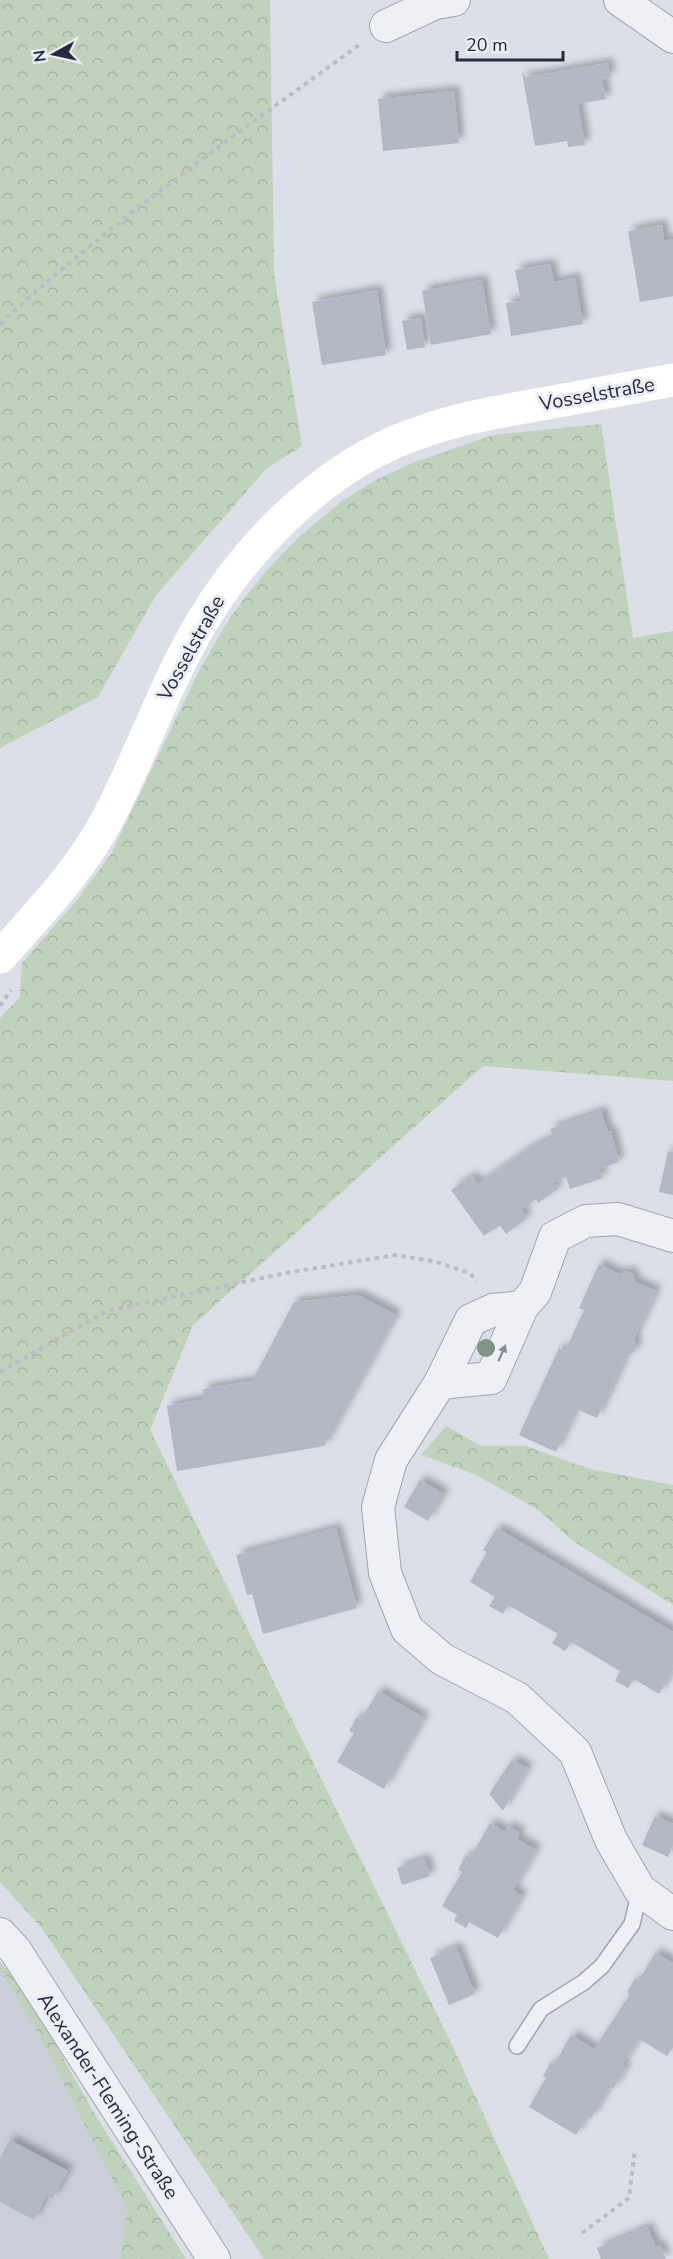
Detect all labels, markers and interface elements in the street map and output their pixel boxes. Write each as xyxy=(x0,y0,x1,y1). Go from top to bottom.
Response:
north arrow xyxy=(24,24,84,84)
scale bar xyxy=(457,24,564,62)
text: 20 m xyxy=(466,33,508,57)
text: N xyxy=(28,48,52,63)
street label: Vosselstraße xyxy=(536,371,657,418)
street label: Vosselstraße xyxy=(150,590,231,706)
one-way arrow xyxy=(497,1343,507,1361)
street label: Alexander-Fleming-Straße xyxy=(31,1988,185,2204)

